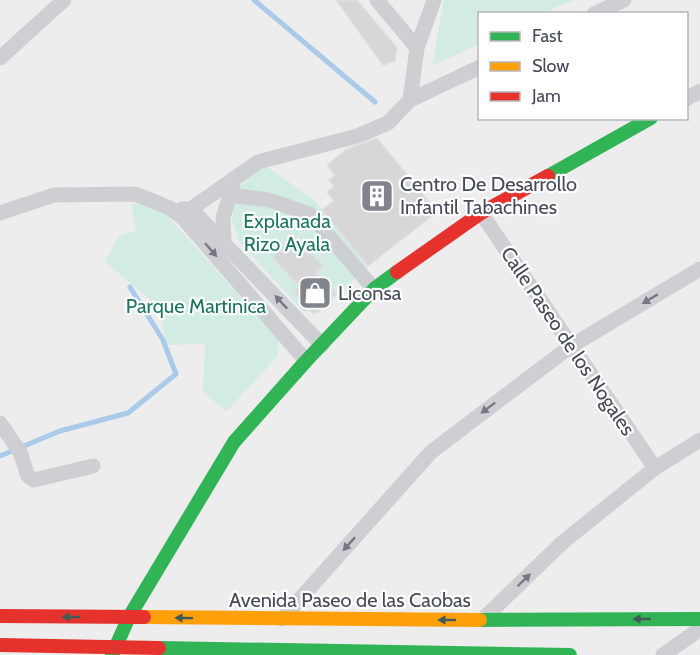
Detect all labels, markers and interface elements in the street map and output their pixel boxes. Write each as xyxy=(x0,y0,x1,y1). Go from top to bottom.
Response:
legend xyxy=(478,12,688,120)
text: Fast xyxy=(532,25,563,47)
text: Slow xyxy=(532,55,569,77)
text: Jam xyxy=(531,85,561,107)
place label: Centro De Desarrollo Infantil Tabachines xyxy=(400,172,577,219)
building icon: Centro De Desarrollo Infantil Tabachines xyxy=(359,178,395,214)
park label: Explanada Rizo Ayala xyxy=(243,209,331,256)
one-way arrow xyxy=(204,242,217,257)
street label: Calle Paseo de los Nogales xyxy=(496,242,640,440)
shop icon: Liconsa xyxy=(297,275,333,311)
place label: Liconsa xyxy=(338,281,402,305)
park label: Parque Martinica xyxy=(126,294,267,318)
one-way arrow xyxy=(642,294,658,305)
one-way arrow xyxy=(275,296,289,310)
one-way arrow xyxy=(481,402,497,414)
one-way arrow xyxy=(342,536,356,551)
one-way arrow xyxy=(516,573,531,587)
street label: Avenida Paseo de las Caobas xyxy=(229,588,471,612)
one-way arrow xyxy=(61,612,80,622)
one-way arrow xyxy=(174,613,193,623)
one-way arrow xyxy=(632,614,651,624)
one-way arrow xyxy=(437,615,456,625)

